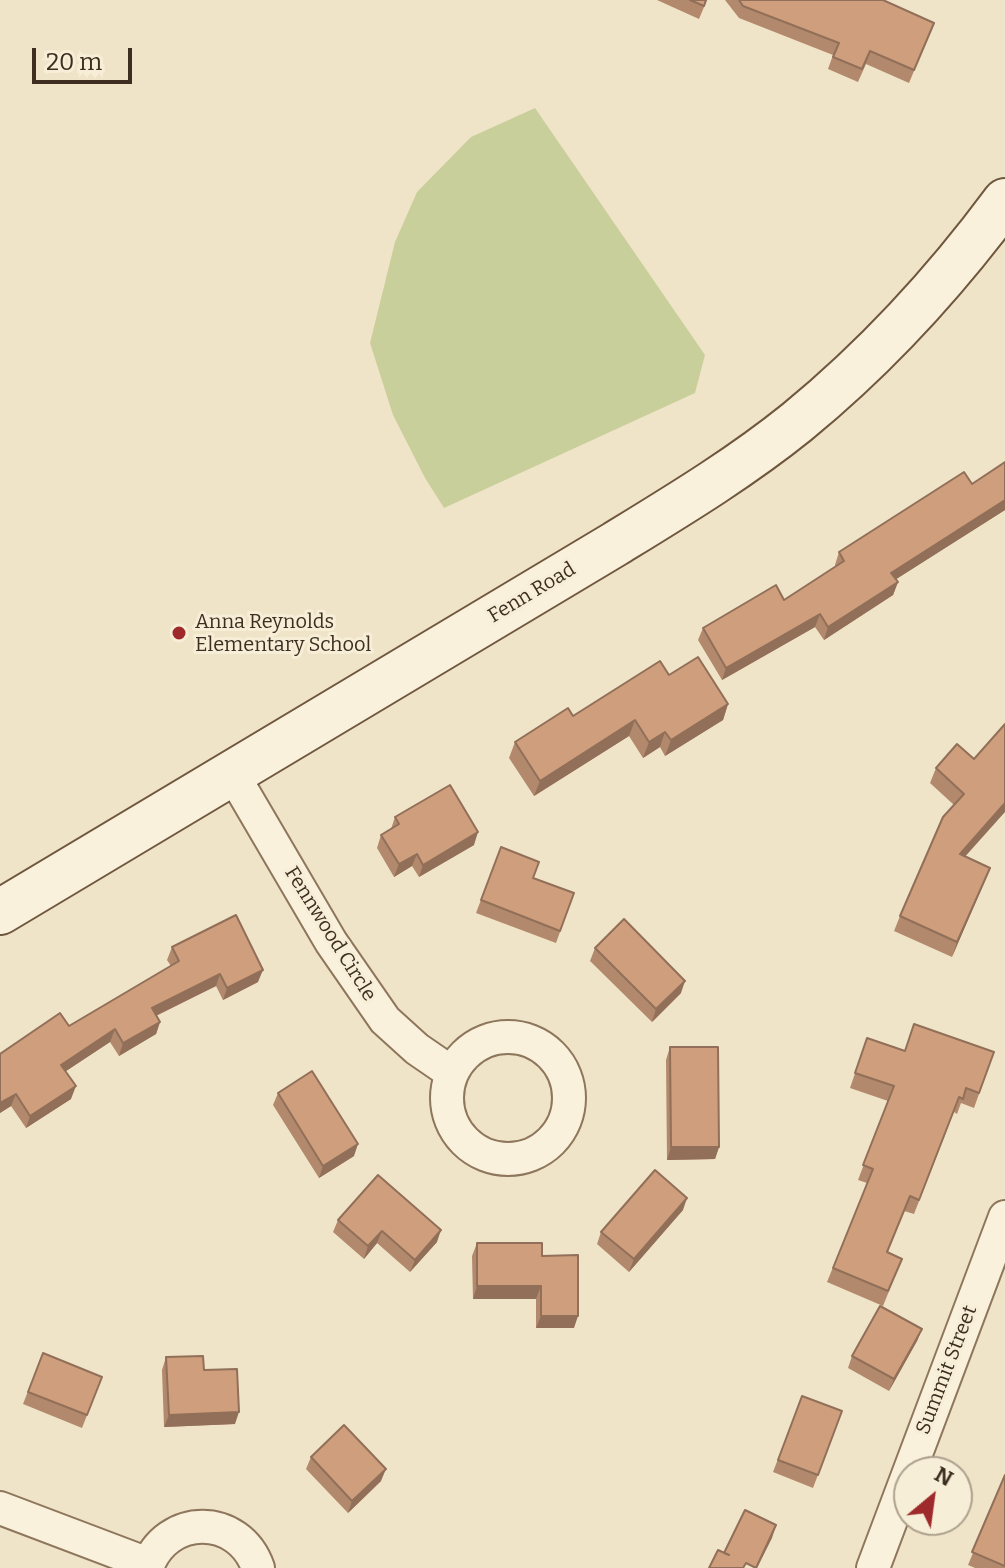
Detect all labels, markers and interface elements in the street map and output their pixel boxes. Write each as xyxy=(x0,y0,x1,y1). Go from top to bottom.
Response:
scale bar xyxy=(36,32,136,82)
text: 20 m xyxy=(46,48,102,76)
street label: Fenn Road xyxy=(484,558,580,628)
place label: Anna Reynolds Elementary School xyxy=(195,610,371,657)
marker: Anna Reynolds Elementary School xyxy=(170,624,188,642)
street label: Fennwood Circle xyxy=(279,862,381,1006)
street label: Summit Street xyxy=(911,1302,983,1438)
north arrow xyxy=(893,1456,973,1536)
text: N xyxy=(930,1460,958,1492)

